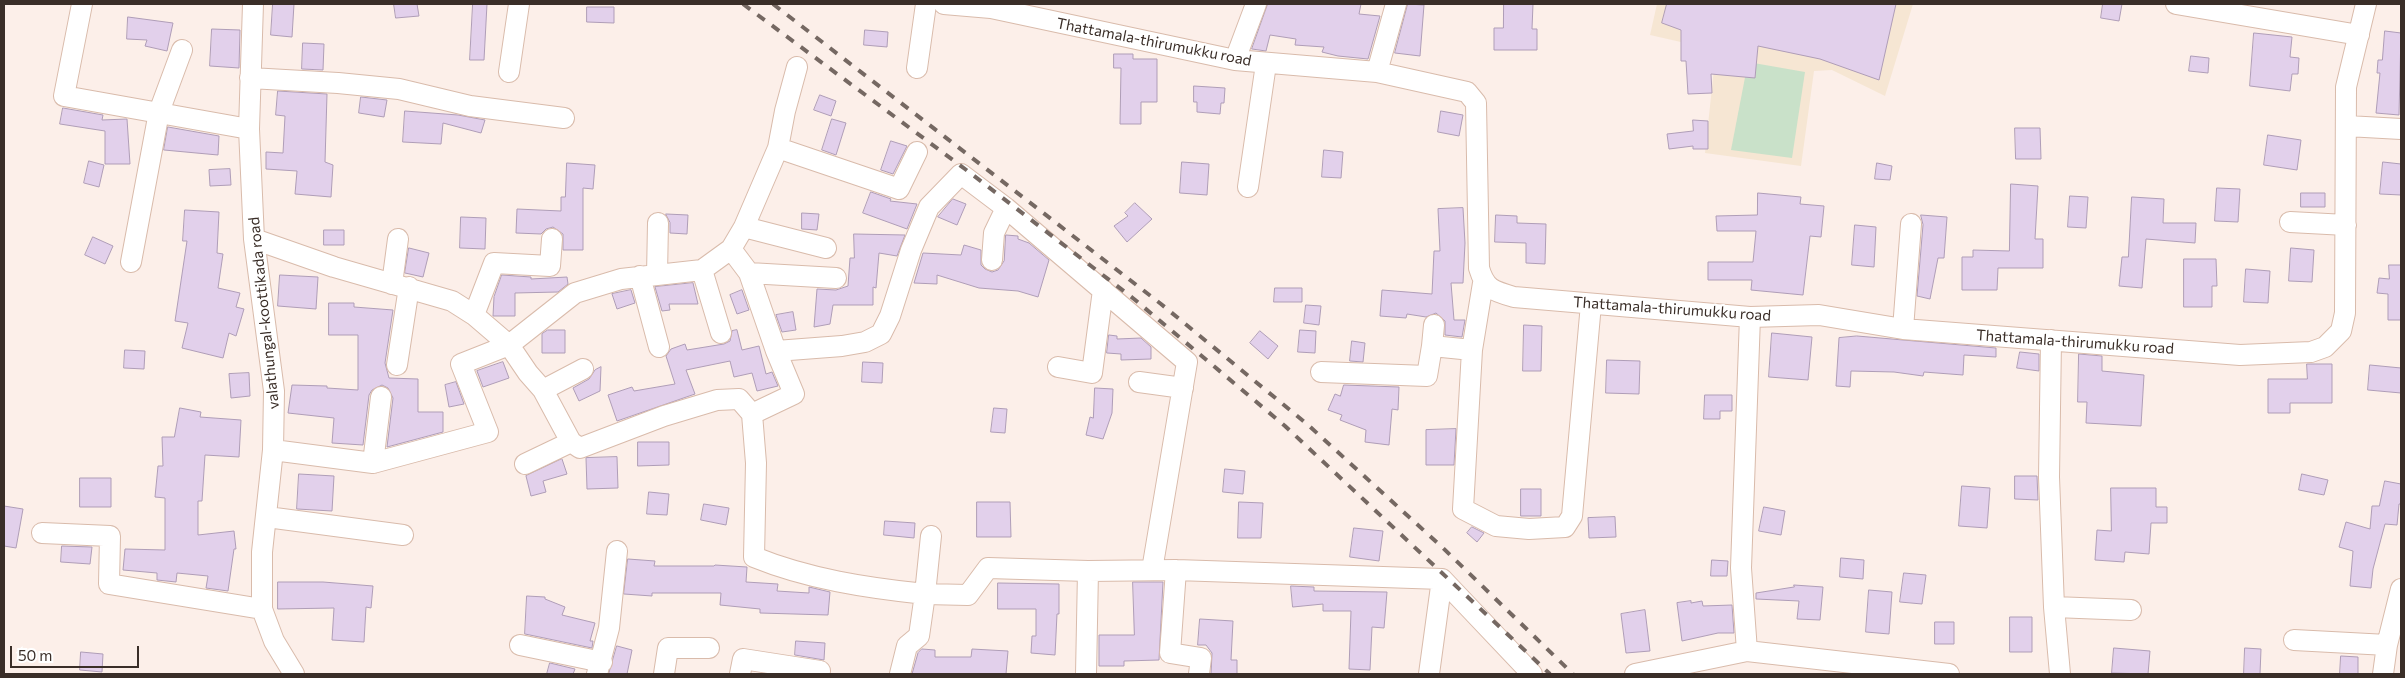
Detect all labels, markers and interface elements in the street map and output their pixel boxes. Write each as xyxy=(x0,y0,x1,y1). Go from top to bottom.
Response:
street label: Thattamala-thirumukku road xyxy=(1055,14,1253,70)
street label: valathungal-koottikada road xyxy=(245,216,283,410)
street label: Thattamala-thirumukku road xyxy=(1572,293,1772,325)
street label: Thattamala-thirumukku road xyxy=(1975,326,2175,358)
scale bar xyxy=(12,636,141,668)
text: 50 m xyxy=(18,646,52,664)

